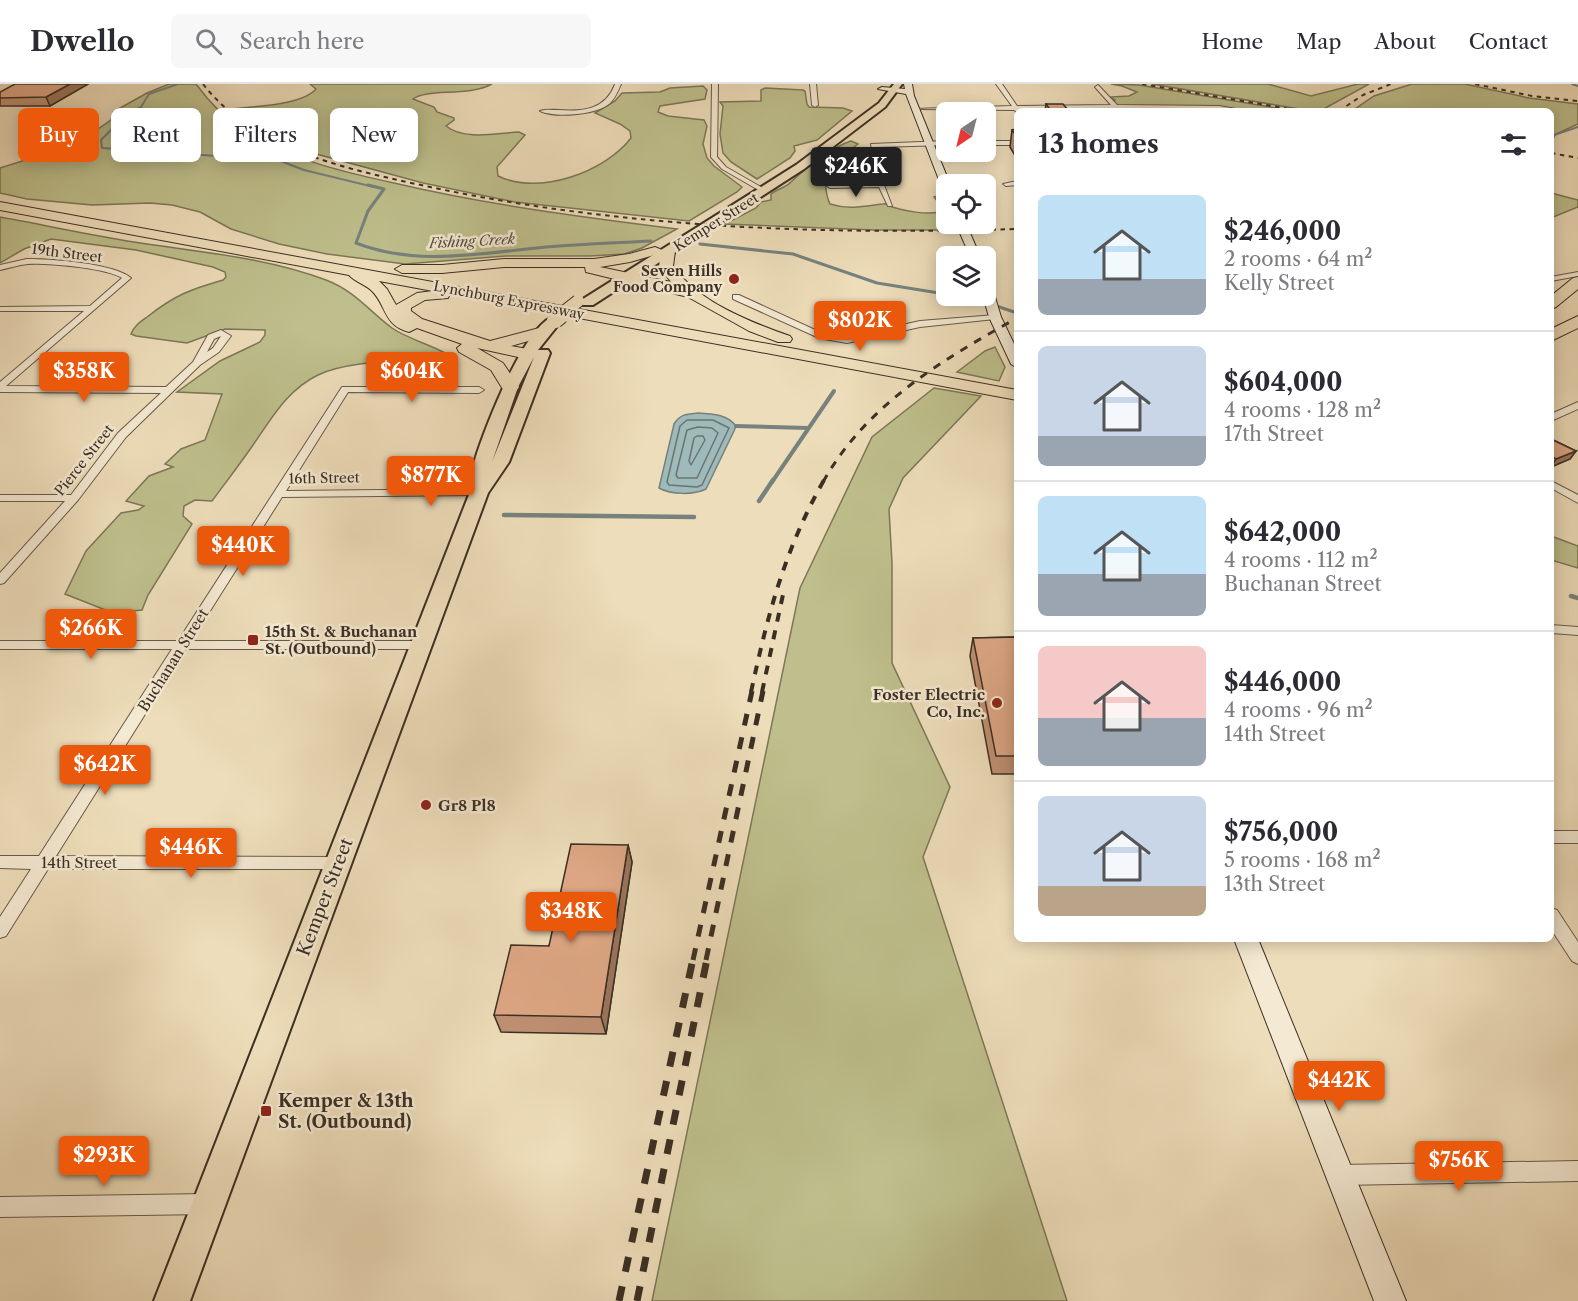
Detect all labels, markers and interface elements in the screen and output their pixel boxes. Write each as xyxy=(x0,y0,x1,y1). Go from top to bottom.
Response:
search box xyxy=(171,14,591,68)
text: Dwello xyxy=(30,24,135,58)
icon: search xyxy=(192,25,225,58)
text: Search here xyxy=(240,28,364,55)
text: Home xyxy=(1202,29,1263,54)
text: Map xyxy=(1296,29,1341,54)
text: About xyxy=(1374,29,1436,54)
text: Contact xyxy=(1469,29,1548,54)
north arrow xyxy=(936,102,996,162)
map controls xyxy=(936,102,996,306)
chip: Buy xyxy=(18,108,99,162)
chip: Rent xyxy=(111,108,201,162)
chip: Filters xyxy=(213,108,318,162)
chip: New xyxy=(330,108,418,162)
text: 13 homes xyxy=(1038,128,1159,160)
icon: filters xyxy=(1497,128,1530,161)
pin: $246K xyxy=(814,147,898,198)
text: $246K xyxy=(825,154,887,178)
button: locate xyxy=(936,174,996,234)
street label: Kemper Street xyxy=(670,189,762,255)
text: $246,000 xyxy=(1224,215,1341,247)
icon: home xyxy=(1086,219,1158,291)
water label: Fishing Creek xyxy=(428,230,516,252)
street label: 19th Street xyxy=(31,240,103,266)
button: layers xyxy=(936,246,996,306)
text: 2 rooms · 64 m² xyxy=(1224,247,1373,271)
place label: Seven Hills Food Company xyxy=(613,262,722,296)
text: Kelly Street xyxy=(1224,271,1334,295)
marker: Seven Hills Food Company xyxy=(727,272,741,286)
street label: Lynchburg Expressway xyxy=(432,277,586,323)
pin: $802K xyxy=(818,301,902,352)
text: $802K xyxy=(828,308,892,332)
pin: $358K xyxy=(42,352,126,403)
pin: $604K xyxy=(370,352,454,403)
text: $358K xyxy=(53,359,115,383)
text: $604K xyxy=(380,359,444,383)
text: $604,000 xyxy=(1224,366,1343,398)
icon: home xyxy=(1086,370,1158,442)
text: 4 rooms · 128 m² xyxy=(1224,398,1381,422)
street label: Pierce Street xyxy=(51,421,117,499)
text: 17th Street xyxy=(1224,422,1324,446)
pin: $877K xyxy=(389,456,473,507)
text: $877K xyxy=(401,463,461,487)
street label: 16th Street xyxy=(288,468,360,488)
text: $642,000 xyxy=(1224,516,1341,548)
icon: home xyxy=(1086,520,1158,592)
pin: $440K xyxy=(201,526,285,577)
text: $440K xyxy=(211,533,275,557)
text: 4 rooms · 112 m² xyxy=(1224,548,1378,572)
text: Buchanan Street xyxy=(1224,572,1381,596)
street label: Buchanan Street xyxy=(134,604,213,715)
pin: $266K xyxy=(49,609,133,660)
text: $266K xyxy=(60,616,122,640)
place label: 15th St. & Buchanan St. (Outbound) xyxy=(265,622,418,658)
marker: 15th St. & Buchanan St. (Outbound) xyxy=(246,633,260,647)
text: $446,000 xyxy=(1224,666,1341,698)
icon: home xyxy=(1086,670,1158,742)
place label: Foster Electric Co, Inc. xyxy=(873,685,985,721)
marker: Foster Electric Co, Inc. xyxy=(990,696,1004,710)
text: 4 rooms · 96 m² xyxy=(1224,698,1373,722)
text: 14th Street xyxy=(1224,722,1326,746)
pin: $642K xyxy=(63,745,147,796)
text: $642K xyxy=(74,752,136,776)
place label: Gr8 Pl8 xyxy=(438,796,496,815)
marker: Gr8 Pl8 xyxy=(419,798,433,812)
text: $756,000 xyxy=(1224,816,1338,848)
icon: home xyxy=(1086,820,1158,892)
pin: $446K xyxy=(149,828,233,879)
street label: Kemper Street xyxy=(292,834,358,959)
text: $446K xyxy=(160,835,222,859)
text: 5 rooms · 168 m² xyxy=(1224,848,1381,872)
street label: 14th Street xyxy=(41,853,118,872)
text: 13th Street xyxy=(1224,872,1325,896)
pin: $348K xyxy=(529,892,613,943)
text: $348K xyxy=(540,899,602,923)
pin: $442K xyxy=(1297,1061,1381,1112)
text: $442K xyxy=(1308,1068,1370,1092)
place label: Kemper & 13th St. (Outbound) xyxy=(278,1090,414,1133)
marker: Kemper & 13th St. (Outbound) xyxy=(259,1104,273,1118)
pin: $293K xyxy=(62,1136,146,1187)
pin: $756K xyxy=(1417,1141,1501,1192)
text: $293K xyxy=(73,1143,135,1167)
text: $756K xyxy=(1429,1148,1489,1172)

